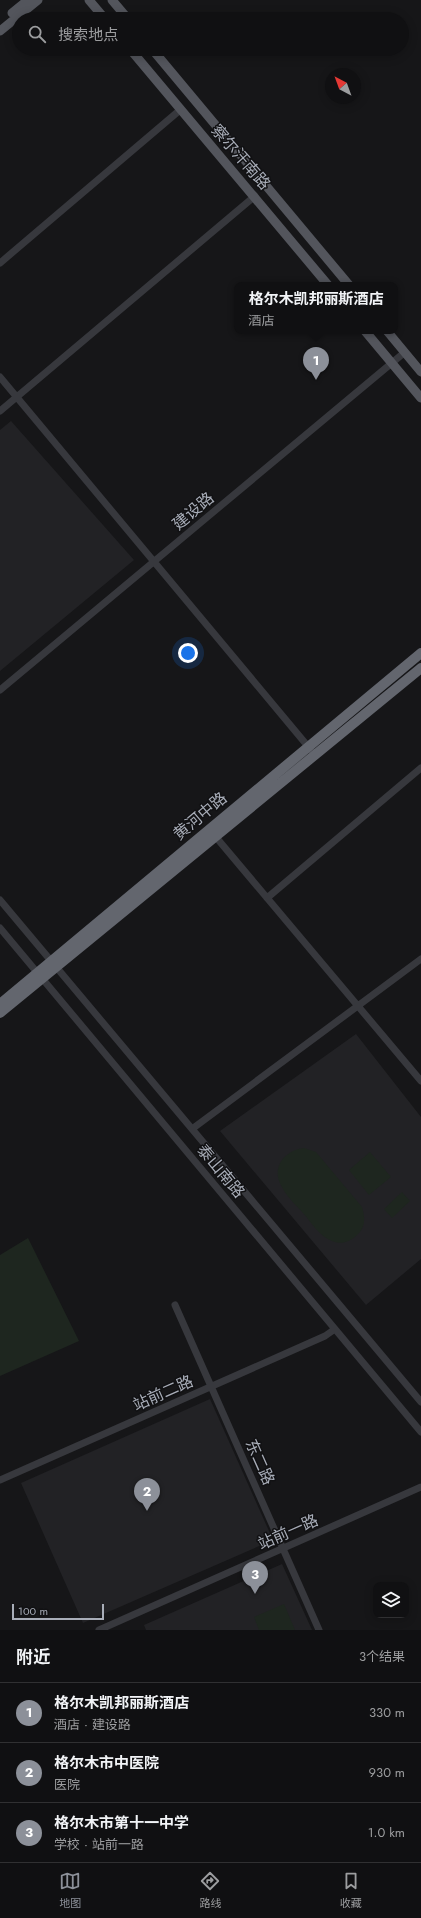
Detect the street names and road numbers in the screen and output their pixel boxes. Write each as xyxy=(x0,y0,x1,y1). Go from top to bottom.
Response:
street label: 察尔汗南路 xyxy=(206,119,276,195)
street label: 建设路 xyxy=(167,487,219,535)
street label: 黄河中路 xyxy=(168,787,232,845)
street label: 泰山南路 xyxy=(192,1139,250,1203)
street label: 站前二路 xyxy=(129,1369,197,1417)
street label: 东二路 xyxy=(240,1435,280,1489)
street label: 站前一路 xyxy=(254,1508,322,1556)

